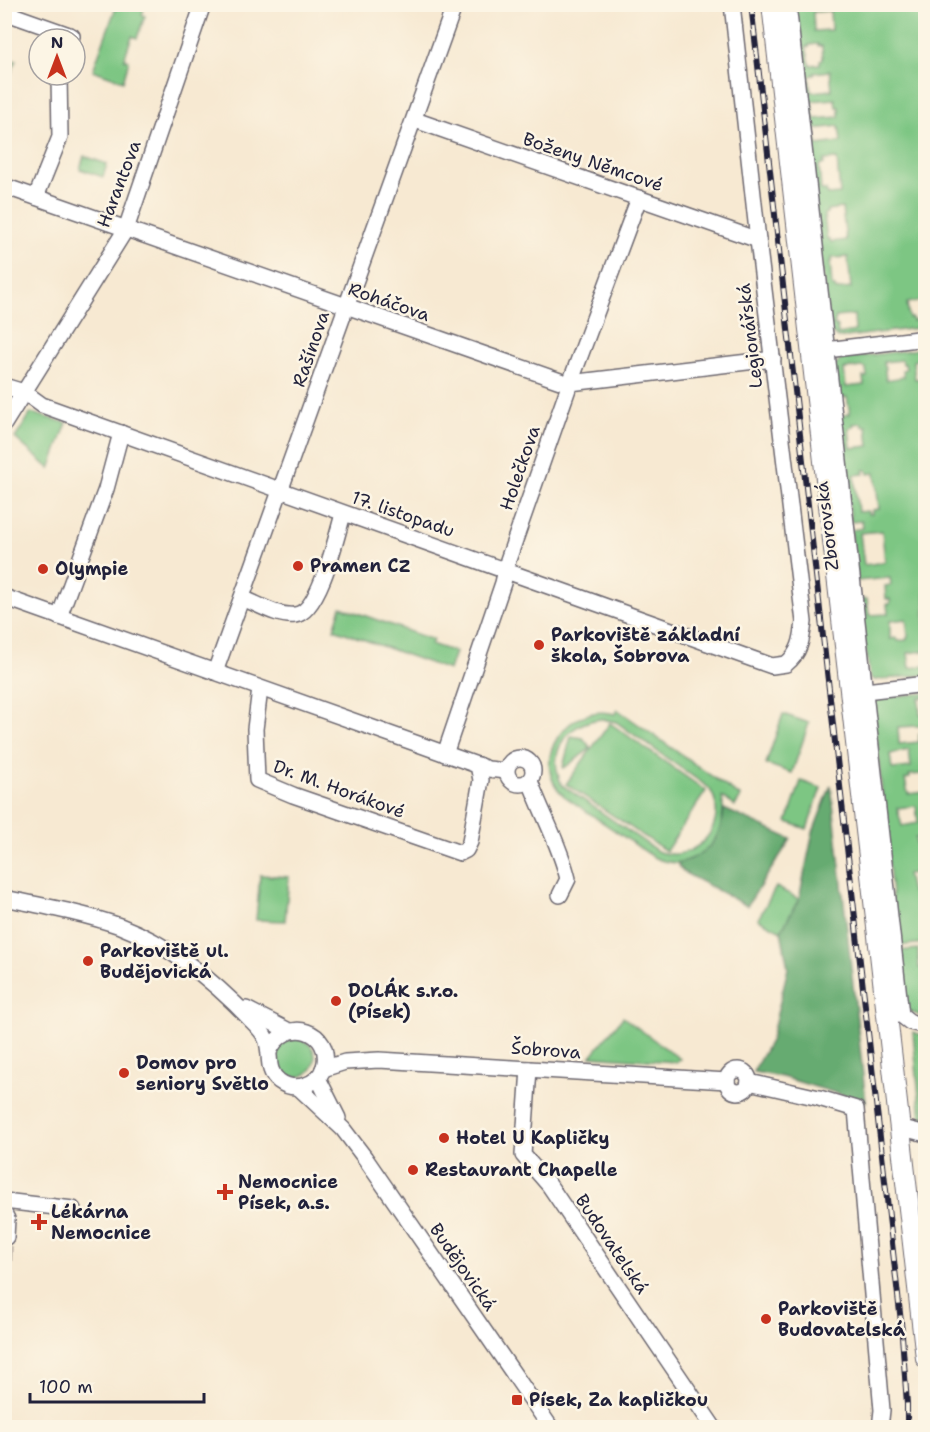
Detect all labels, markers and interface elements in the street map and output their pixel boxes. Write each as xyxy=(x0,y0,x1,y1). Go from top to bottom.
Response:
north arrow xyxy=(27,27,87,87)
text: N xyxy=(51,32,63,53)
street label: Boženy Němcové xyxy=(520,127,666,197)
street label: Harantova xyxy=(91,137,147,231)
street label: Roháčova xyxy=(345,277,433,327)
street label: Legionářská xyxy=(732,282,768,390)
street label: Rašínova xyxy=(287,308,335,390)
street label: Holečkova xyxy=(494,422,546,514)
street label: Zborovská xyxy=(810,480,844,572)
street label: 17. listopadu xyxy=(348,485,458,543)
place label: Pramen CZ xyxy=(310,554,411,578)
place label: Olympie xyxy=(55,557,129,581)
marker: Pramen CZ xyxy=(291,559,305,573)
marker: Olympie xyxy=(36,562,50,576)
place label: Parkoviště základní škola, Šobrova xyxy=(551,623,740,668)
marker: Parkoviště základní škola, Šobrova xyxy=(532,638,546,652)
street label: Dr. M. Horákové xyxy=(270,754,408,824)
place label: Parkoviště ul. Budějovická xyxy=(100,939,229,984)
marker: Parkoviště ul. Budějovická xyxy=(81,954,95,968)
place label: DOLÁK s.r.o. (Písek) xyxy=(348,977,458,1024)
marker: DOLÁK s.r.o. (Písek) xyxy=(329,994,343,1008)
street label: Šobrova xyxy=(510,1036,582,1064)
place label: Domov pro seniory Světlo xyxy=(136,1051,269,1096)
marker: Domov pro seniory Světlo xyxy=(117,1066,131,1080)
place label: Hotel U Kapličky xyxy=(456,1126,610,1150)
marker: Hotel U Kapličky xyxy=(437,1131,451,1145)
place label: Restaurant Chapelle xyxy=(425,1158,618,1182)
marker: Restaurant Chapelle xyxy=(406,1163,420,1177)
place label: Nemocnice Písek, a.s. xyxy=(238,1170,338,1215)
marker: Nemocnice Písek, a.s. xyxy=(216,1183,234,1201)
street label: Budovatelská xyxy=(570,1189,654,1299)
place label: Lékárna Nemocnice xyxy=(51,1200,151,1245)
marker: Lékárna Nemocnice xyxy=(32,1215,46,1229)
street label: Budějovická xyxy=(424,1219,502,1315)
place label: Parkoviště Budovatelská xyxy=(778,1297,906,1342)
marker: Parkoviště Budovatelská xyxy=(759,1312,773,1326)
scale bar xyxy=(30,1366,204,1404)
text: 100 m xyxy=(39,1375,93,1399)
place label: Písek, Za kapličkou xyxy=(529,1388,708,1412)
marker: Písek, Za kapličkou xyxy=(510,1393,524,1407)

